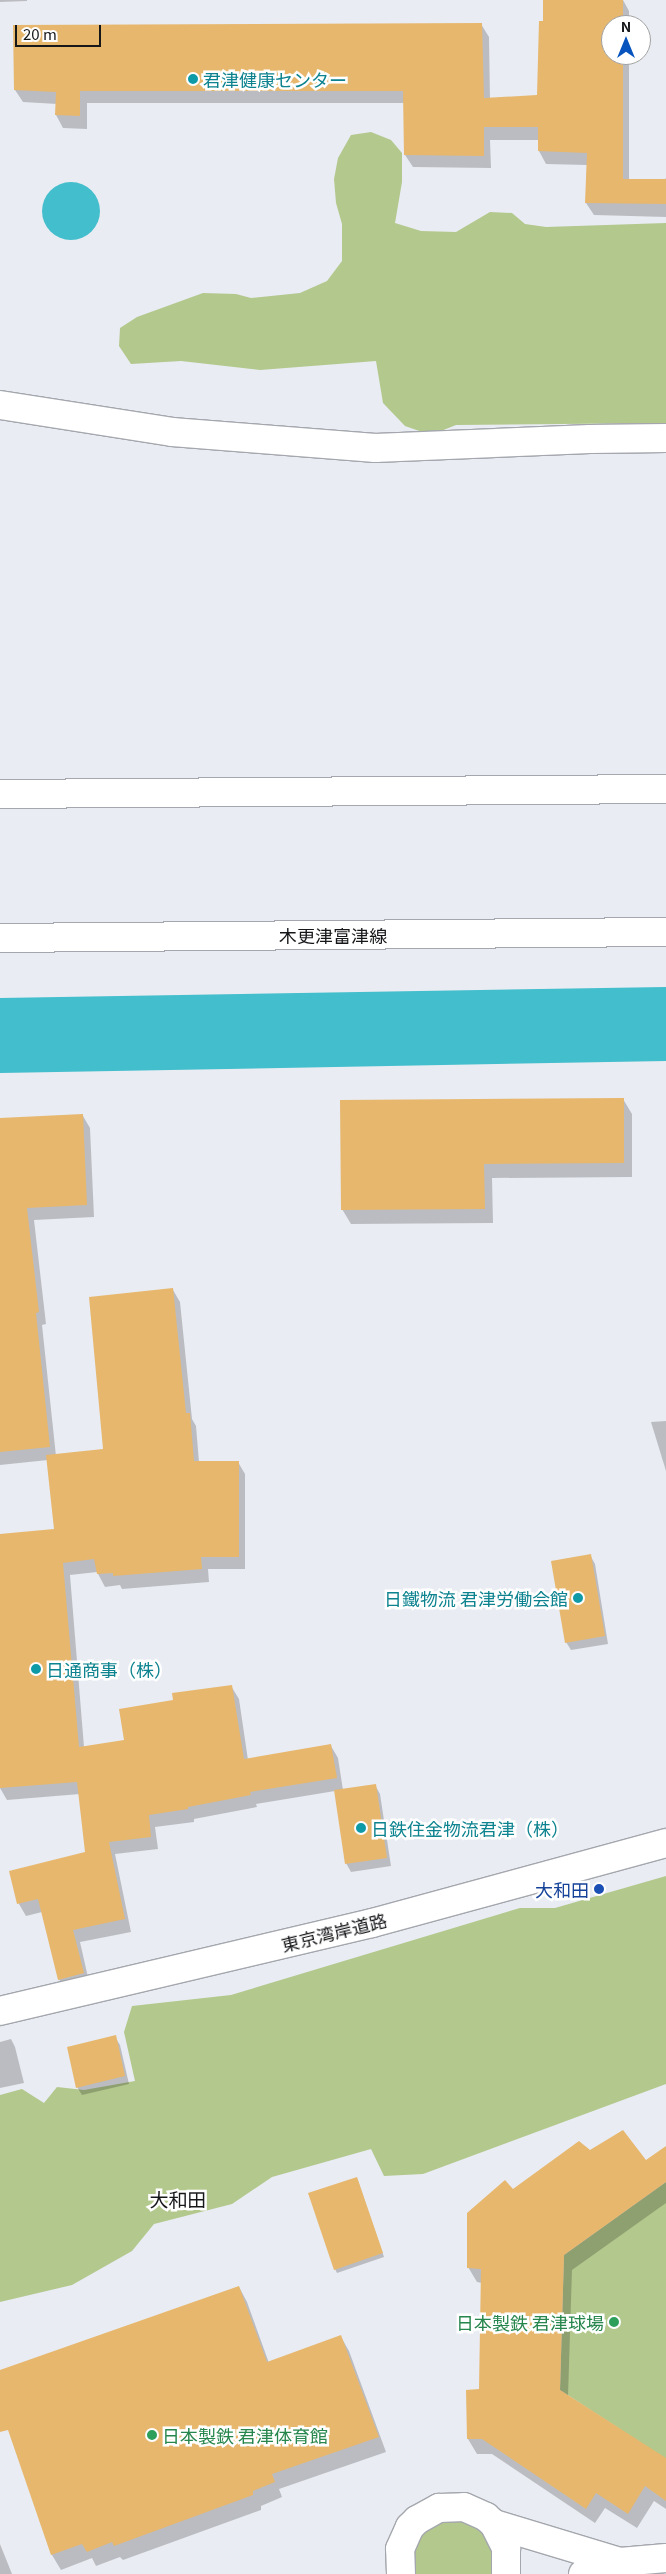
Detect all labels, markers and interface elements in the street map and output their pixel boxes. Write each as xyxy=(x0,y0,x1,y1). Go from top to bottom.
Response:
scale bar xyxy=(18,15,104,47)
north arrow xyxy=(601,15,651,65)
text: N xyxy=(621,16,631,36)
text: 20 m xyxy=(23,23,57,44)
place label: 君津健康センター xyxy=(203,68,347,90)
marker: 君津健康センター xyxy=(187,73,199,85)
street label: 木更津富津線 xyxy=(279,924,387,946)
place label: 日鐵物流 君津労働会館 xyxy=(384,1587,568,1609)
marker: 日鐵物流 君津労働会館 xyxy=(572,1592,584,1604)
place label: 日通商事（株） xyxy=(46,1658,172,1680)
marker: 日通商事（株） xyxy=(30,1663,42,1675)
place label: 日鉄住金物流君津（株） xyxy=(371,1817,569,1839)
marker: 日鉄住金物流君津（株） xyxy=(355,1822,367,1834)
place label: 大和田 xyxy=(535,1878,589,1900)
marker: 大和田 xyxy=(593,1883,605,1895)
street label: 東京湾岸道路 xyxy=(279,1908,389,1956)
district label: 大和田 xyxy=(150,2188,206,2210)
place label: 日本製鉄 君津球場 xyxy=(456,2311,604,2333)
marker: 日本製鉄 君津球場 xyxy=(608,2316,620,2328)
place label: 日本製鉄 君津体育館 xyxy=(162,2424,328,2446)
marker: 日本製鉄 君津体育館 xyxy=(146,2429,158,2441)

